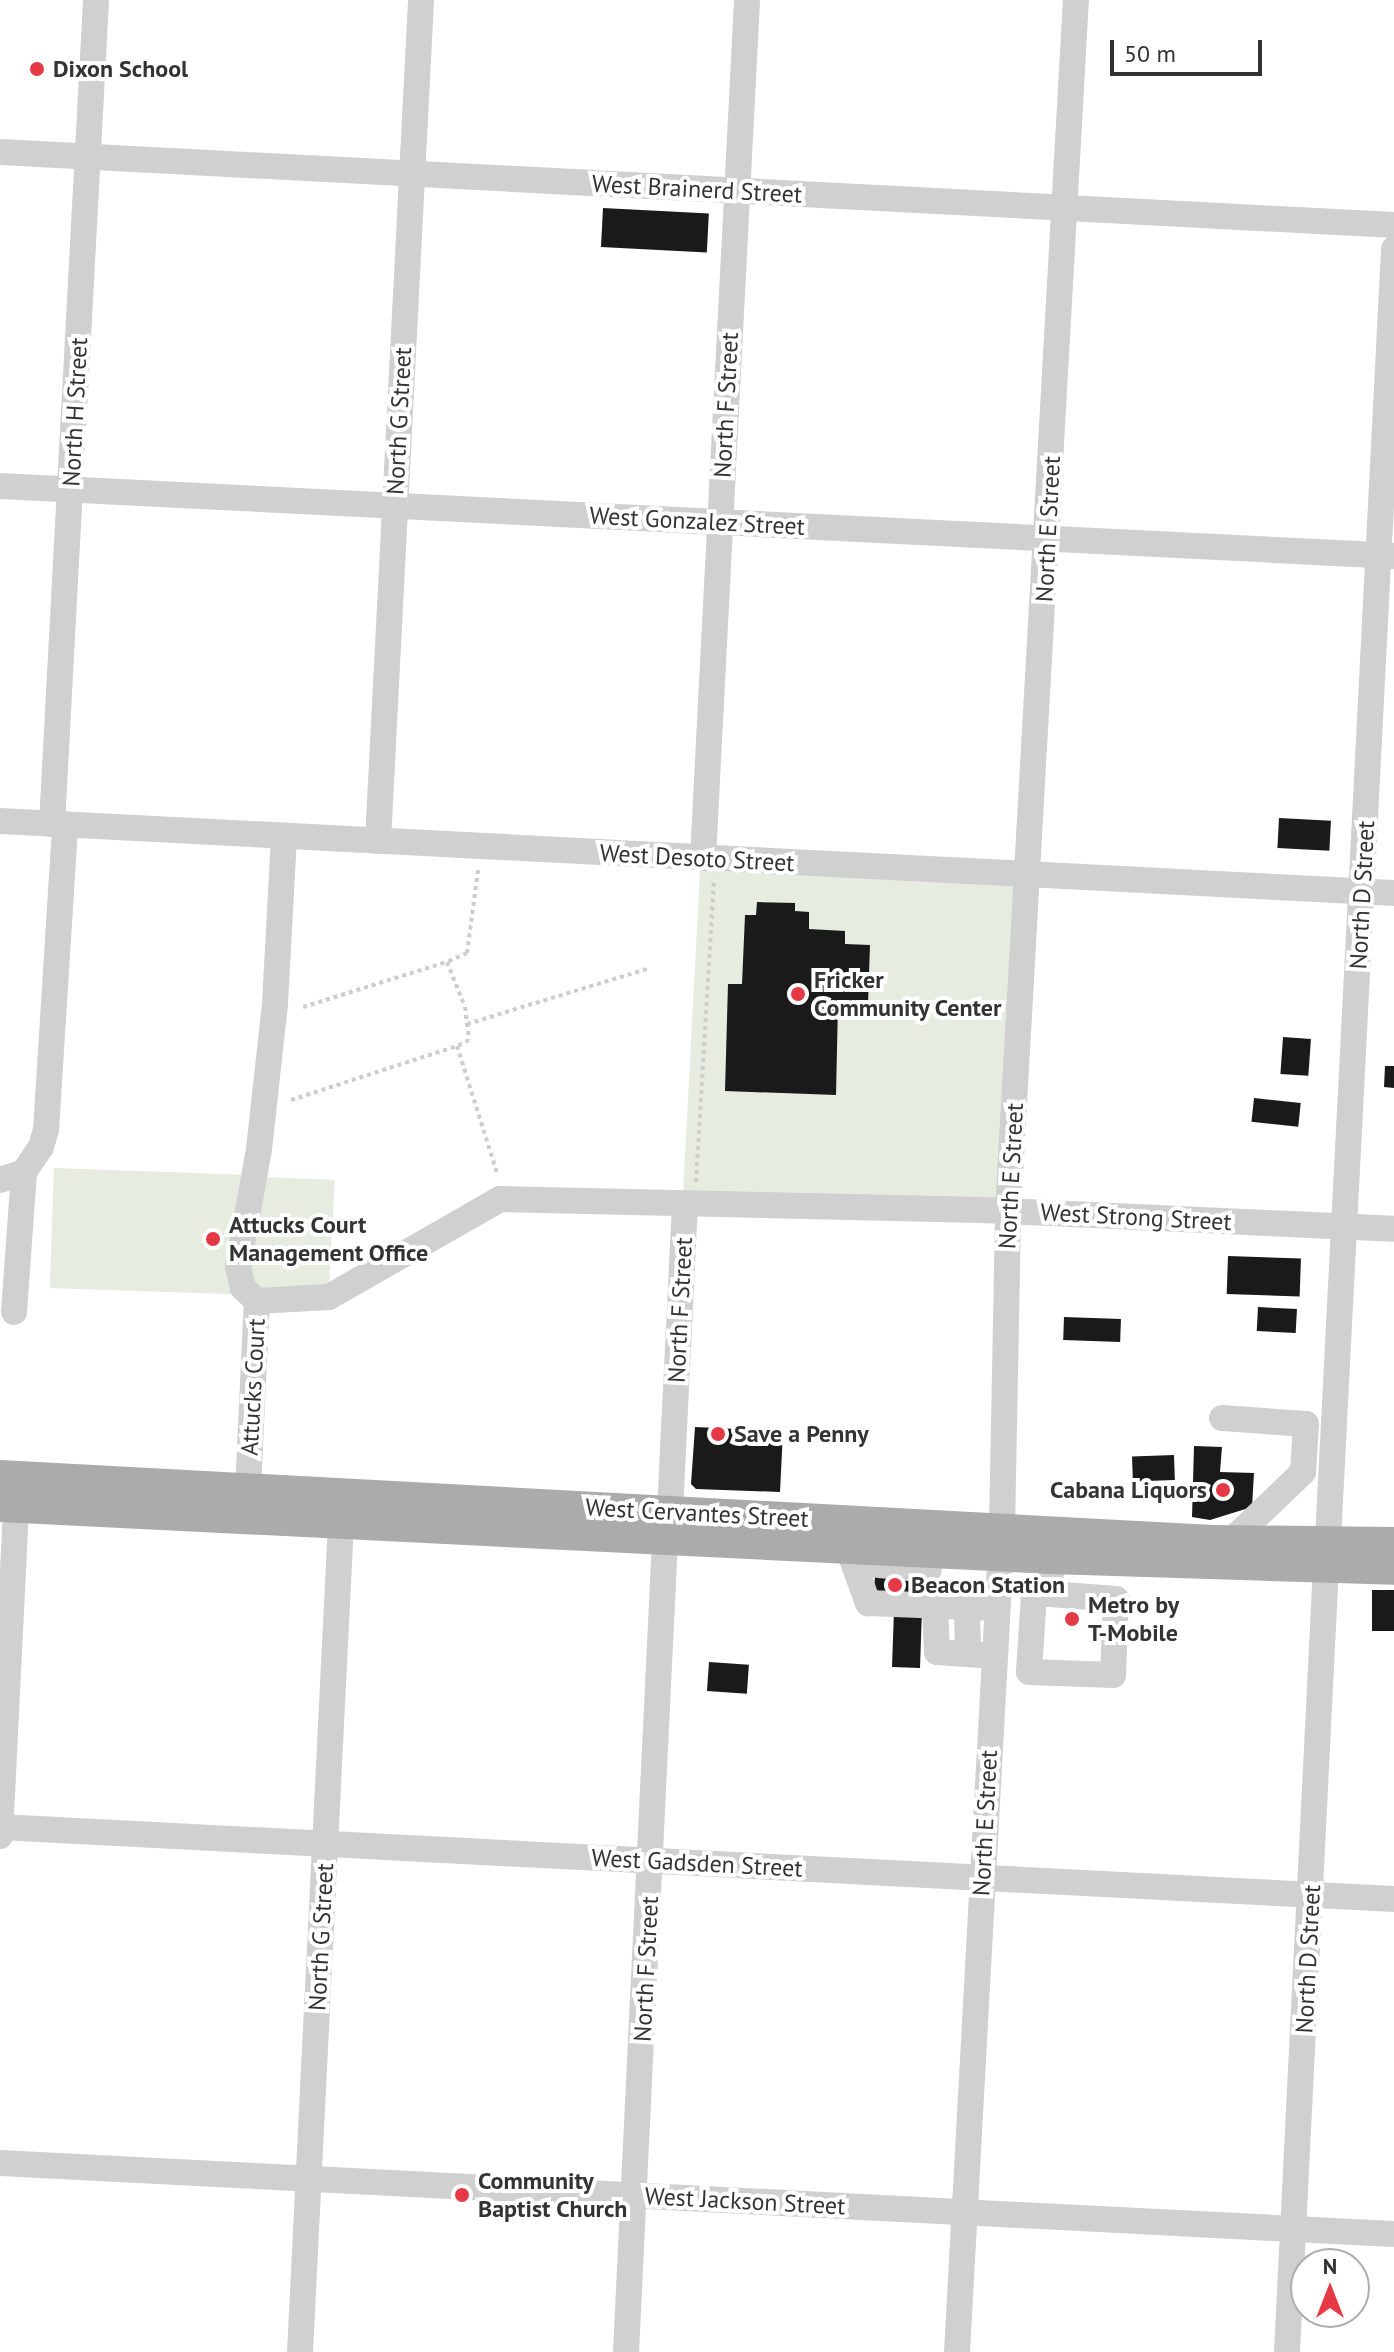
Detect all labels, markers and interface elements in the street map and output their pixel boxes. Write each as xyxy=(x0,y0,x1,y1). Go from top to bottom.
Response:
scale bar xyxy=(1114,24,1266,74)
text: 50 m xyxy=(1124,38,1176,69)
place label: Dixon School xyxy=(53,55,188,83)
marker: Dixon School xyxy=(28,60,46,78)
street label: West Brainerd Street xyxy=(591,169,803,209)
street label: North F Street xyxy=(708,332,744,478)
street label: North H Street xyxy=(57,337,93,487)
street label: North G Street xyxy=(381,346,417,496)
street label: North E Street xyxy=(1030,455,1066,603)
street label: West Gonzalez Street xyxy=(588,501,806,541)
street label: North D Street xyxy=(1344,820,1380,970)
street label: West Desoto Street xyxy=(599,839,795,877)
place label: Fricker Community Center xyxy=(814,966,1003,1022)
marker: Fricker Community Center xyxy=(789,985,807,1003)
street label: North E Street xyxy=(993,1102,1029,1250)
street label: West Strong Street xyxy=(1040,1198,1232,1236)
place label: Attucks Court Management Office xyxy=(229,1211,428,1267)
marker: Attucks Court Management Office xyxy=(204,1230,222,1248)
street label: North F Street xyxy=(662,1237,698,1383)
street label: Attucks Court xyxy=(235,1318,271,1456)
place label: Save a Penny xyxy=(734,1420,869,1448)
marker: Save a Penny xyxy=(709,1425,727,1443)
place label: Cabana Liquors xyxy=(1050,1476,1207,1504)
marker: Cabana Liquors xyxy=(1214,1481,1232,1499)
street label: West Cervantes Street xyxy=(585,1493,809,1533)
place label: Beacon Station xyxy=(911,1571,1065,1599)
marker: Beacon Station xyxy=(886,1576,904,1594)
place label: Metro by T-Mobile xyxy=(1088,1591,1179,1647)
marker: Metro by T-Mobile xyxy=(1063,1610,1081,1628)
street label: North E Street xyxy=(967,1749,1003,1897)
street label: West Gadsden Street xyxy=(591,1843,803,1883)
street label: North G Street xyxy=(303,1862,339,2012)
street label: North D Street xyxy=(1290,1884,1326,2034)
street label: North F Street xyxy=(628,1896,664,2042)
place label: Community Baptist Church xyxy=(478,2167,628,2223)
street label: West Jackson Street xyxy=(644,2181,846,2221)
marker: Community Baptist Church xyxy=(453,2186,471,2204)
north arrow xyxy=(1290,2248,1370,2328)
text: N xyxy=(1323,2252,1337,2280)

